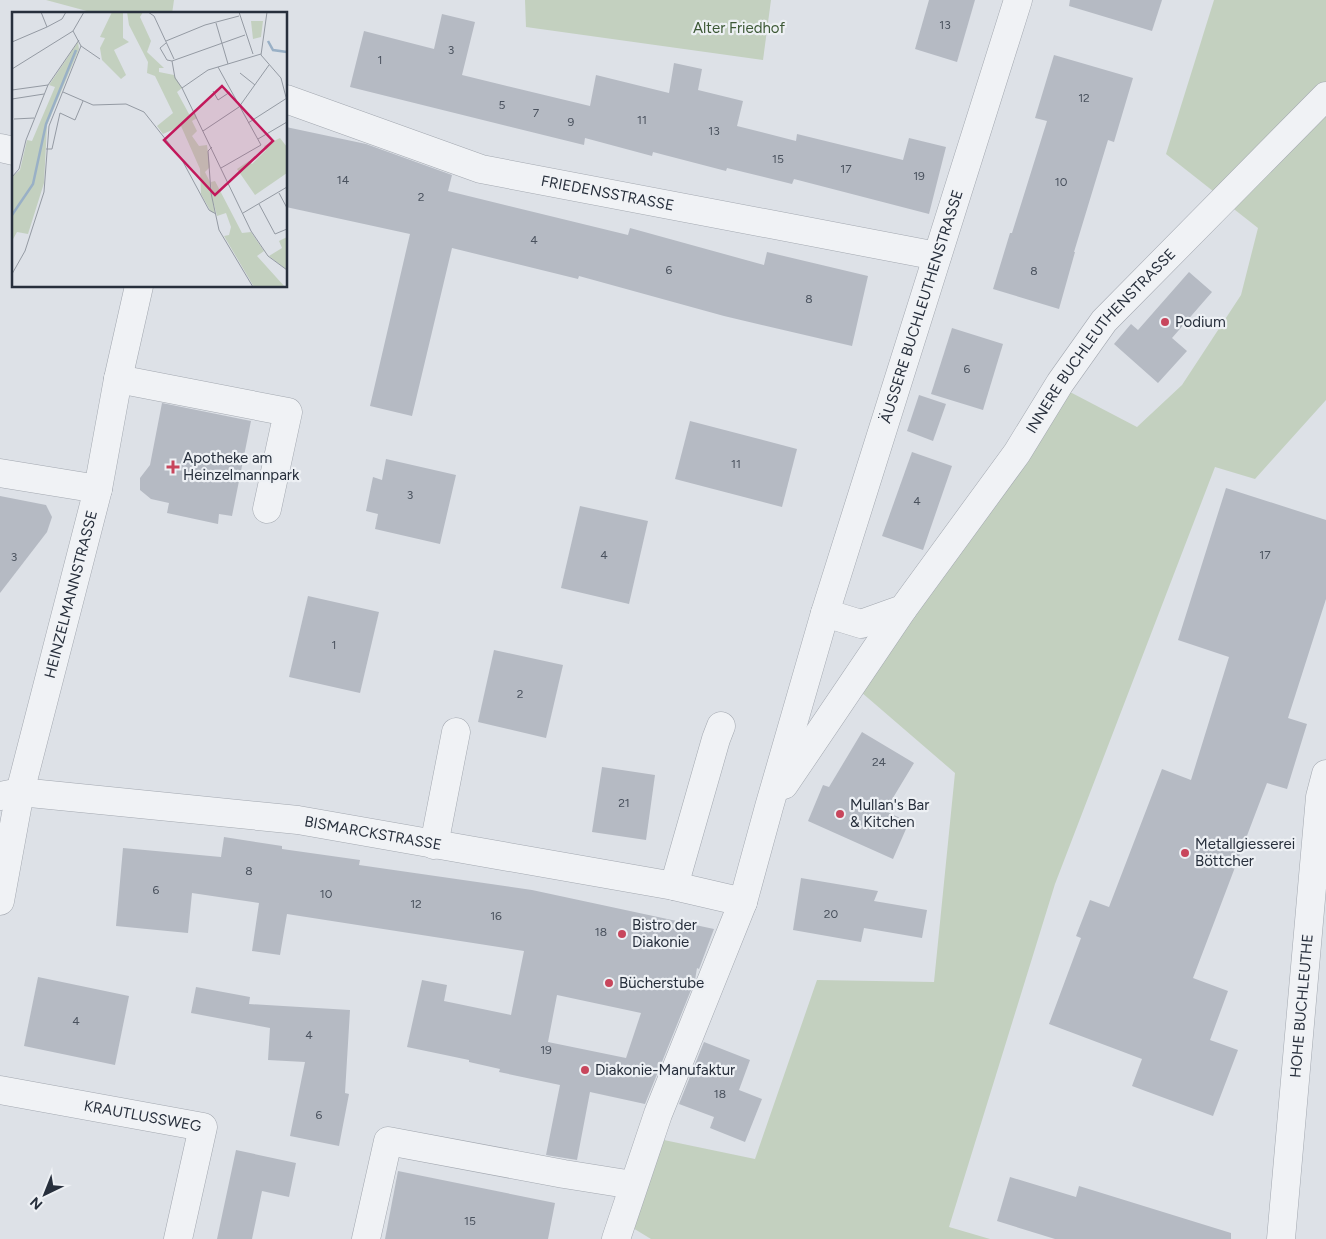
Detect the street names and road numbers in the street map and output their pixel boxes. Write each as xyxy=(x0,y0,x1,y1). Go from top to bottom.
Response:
street label: FRIEDENSSTRASSE xyxy=(540,172,676,215)
street label: ÄUSSERE BUCHLEUTHENSTRASSE xyxy=(876,188,967,425)
street label: INNERE BUCHLEUTHENSTRASSE xyxy=(1022,245,1179,437)
street label: HEINZELMANNSTRASSE xyxy=(41,508,101,680)
street label: BISMARCKSTRASSE xyxy=(303,812,443,854)
street label: HOHE BUCHLEUTHE xyxy=(1286,933,1317,1079)
street label: KRAUTLUSSWEG xyxy=(82,1096,203,1136)

